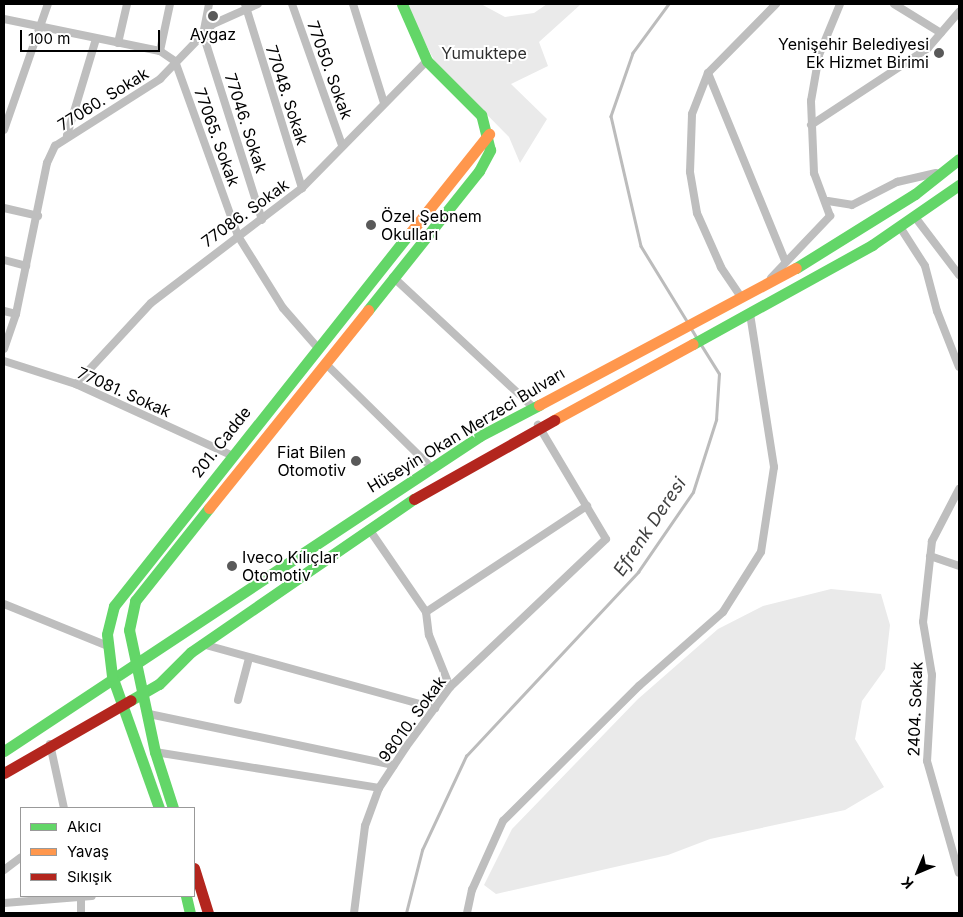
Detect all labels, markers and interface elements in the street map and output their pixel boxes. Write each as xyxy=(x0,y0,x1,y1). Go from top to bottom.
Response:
marker: Aygaz xyxy=(207,10,219,22)
street label: 77050. Sokak xyxy=(303,18,357,122)
scale bar xyxy=(22,20,162,52)
place label: Aygaz xyxy=(190,24,236,44)
text: 100 m xyxy=(28,29,70,48)
place label: Yenişehir Belediyesi Ek Hizmet Birimi xyxy=(778,34,929,72)
street label: 77048. Sokak xyxy=(262,43,312,147)
park label: Yumuktepe xyxy=(441,43,527,63)
marker: Yenişehir Belediyesi Ek Hizmet Birimi xyxy=(933,47,945,59)
street label: 77060. Sokak xyxy=(54,63,152,135)
street label: 77046. Sokak xyxy=(221,71,271,175)
street label: 77065. Sokak xyxy=(190,85,244,189)
street label: 77086. Sokak xyxy=(198,175,292,251)
place label: Özel Şebnem Okulları xyxy=(381,206,482,244)
marker: Özel Şebnem Okulları xyxy=(365,219,377,231)
street label: 77081. Sokak xyxy=(74,363,174,421)
street label: Hüseyin Okan Merzeci Bulvarı xyxy=(364,363,568,497)
street label: 201. Cadde xyxy=(187,403,255,481)
place label: Fiat Bilen Otomotiv xyxy=(277,442,346,480)
marker: Fiat Bilen Otomotiv xyxy=(350,455,362,467)
water label: Efrenk Deresi xyxy=(609,474,691,580)
place label: Iveco Kılıçlar Otomotiv xyxy=(242,547,338,585)
marker: Iveco Kılıçlar Otomotiv xyxy=(226,560,238,572)
street label: 2404. Sokak xyxy=(904,661,926,757)
street label: 98010. Sokak xyxy=(374,672,450,766)
legend xyxy=(20,807,195,897)
text: Akıcı xyxy=(67,817,101,836)
text: Yavaş xyxy=(67,842,109,861)
north arrow xyxy=(893,847,943,897)
text: Sıkışık xyxy=(67,867,112,886)
text: K xyxy=(897,873,917,893)

